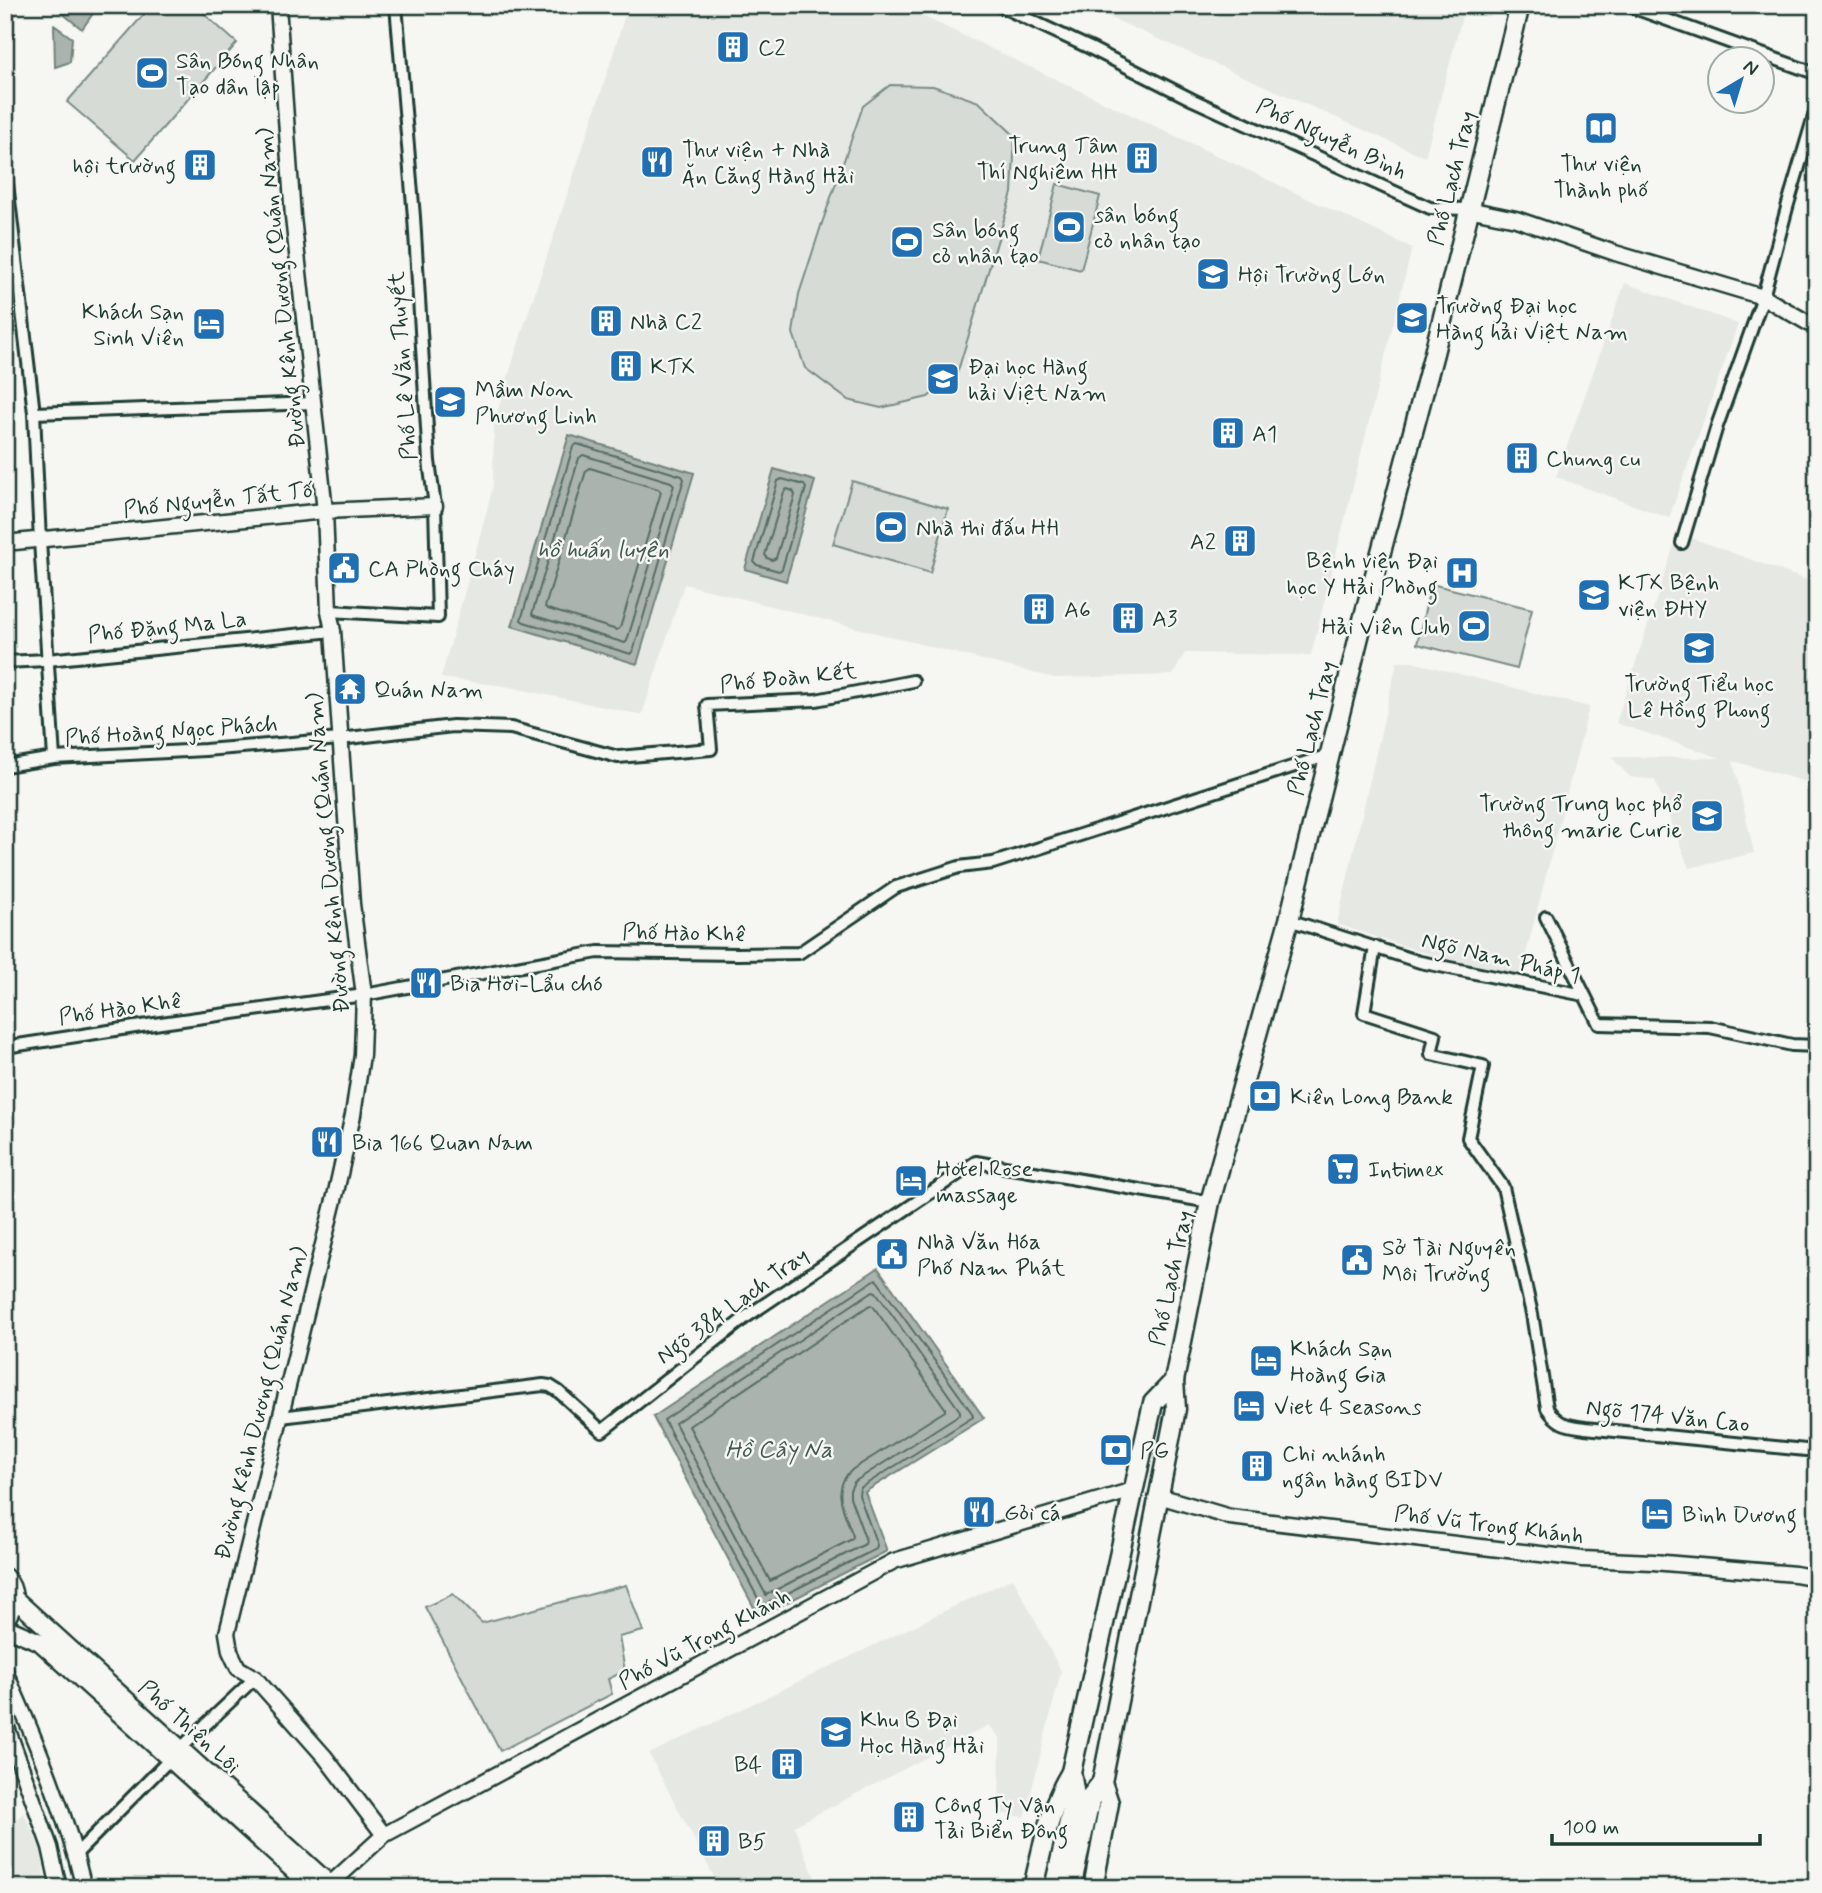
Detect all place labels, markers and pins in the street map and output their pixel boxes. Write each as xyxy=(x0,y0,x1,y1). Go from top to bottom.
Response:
building icon: C2 xyxy=(714,28,752,66)
place label: C2 xyxy=(758,34,786,64)
place label: Sân Bóng Nhân Tạo dân lập xyxy=(176,47,319,103)
sports icon: Sân Bóng Nhân Tạo dân lập xyxy=(133,54,171,92)
library icon: Thư viện Thành phố xyxy=(1582,109,1620,147)
place label: Trung Tâm Thí Nghiệm HH xyxy=(977,132,1118,190)
place label: Thư viện + Nhà Ăn Căng Hàng Hải xyxy=(682,136,854,194)
building icon: Trung Tâm Thí Nghiệm HH xyxy=(1123,139,1161,177)
restaurant icon: Thư viện + Nhà Ăn Căng Hàng Hải xyxy=(638,143,676,181)
building icon: hội trường xyxy=(181,146,219,184)
place label: Thư viện Thành phố xyxy=(1554,150,1649,206)
place label: hội trường xyxy=(73,152,176,184)
place label: sân bóng cỏ nhân tạo xyxy=(1094,201,1201,257)
sports icon: sân bóng cỏ nhân tạo xyxy=(1050,208,1088,246)
place label: Sân bóng cỏ nhân tạo xyxy=(932,216,1039,272)
sports icon: Sân bóng cỏ nhân tạo xyxy=(888,223,926,261)
school or university icon: Hội Trường Lớn xyxy=(1194,255,1232,293)
place label: Hội Trường Lớn xyxy=(1238,261,1385,293)
place label: Trường Đại học Hàng hải Việt Nam xyxy=(1436,292,1628,350)
place label: Khách Sạn Sinh Viên xyxy=(82,298,184,354)
school or university icon: Trường Đại học Hàng hải Việt Nam xyxy=(1393,299,1431,337)
building icon: Nhà C2 xyxy=(587,302,625,340)
hotel icon: Khách Sạn Sinh Viên xyxy=(190,305,228,343)
place label: Nhà C2 xyxy=(630,308,702,338)
building icon: KTX xyxy=(607,347,645,385)
place label: KTX xyxy=(650,353,695,383)
place label: Đại học Hàng hải Việt Nam xyxy=(968,353,1107,409)
school or university icon: Đại học Hàng hải Việt Nam xyxy=(924,360,962,398)
place label: Mầm Non Phương Linh xyxy=(475,376,597,434)
school or university icon: Mầm Non Phương Linh xyxy=(431,383,469,421)
building icon: A1 xyxy=(1209,414,1247,452)
place label: A1 xyxy=(1252,420,1277,450)
building icon: Chung cu xyxy=(1503,439,1541,477)
place label: Chung cu xyxy=(1546,445,1640,475)
sports icon: Nhà thi đấu HH xyxy=(872,508,910,546)
place label: Nhà thi đấu HH xyxy=(916,514,1059,544)
building icon: A2 xyxy=(1221,522,1259,560)
place label: A2 xyxy=(1190,528,1216,558)
place label: Bệnh viện Đại học Y Hải Phòng xyxy=(1287,547,1438,605)
public building icon: CA Phòng Cháy xyxy=(325,549,363,587)
hospital icon: Bệnh viện Đại học Y Hải Phòng xyxy=(1443,554,1481,592)
place label: CA Phòng Cháy xyxy=(368,555,515,587)
place label: KTX Bệnh viện ĐHY xyxy=(1618,569,1719,625)
school or university icon: KTX Bệnh viện ĐHY xyxy=(1575,576,1613,614)
building icon: A6 xyxy=(1020,590,1058,628)
place label: A6 xyxy=(1064,596,1091,626)
building icon: A3 xyxy=(1109,599,1147,637)
place label: A3 xyxy=(1152,605,1177,635)
sports icon: Hải Viên Club xyxy=(1455,607,1493,645)
place label: Hải Viên Club xyxy=(1321,613,1450,643)
school or university icon: Trường Tiểu học Lê Hồng Phong xyxy=(1680,629,1718,667)
temple icon: Quán Nam xyxy=(331,670,369,708)
place label: Trường Tiểu học Lê Hồng Phong xyxy=(1624,670,1774,728)
place label: Quán Nam xyxy=(374,676,483,706)
place label: Trường Trung học phổ thông marie Curie xyxy=(1479,790,1682,848)
school or university icon: Trường Trung học phổ thông marie Curie xyxy=(1688,797,1726,835)
restaurant icon: Bia Hơi-Lẩu chó xyxy=(407,964,445,1002)
place label: Bia Hơi-Lẩu chó xyxy=(450,970,603,1000)
bank icon: Kiên Long Bank xyxy=(1246,1077,1284,1115)
place label: Kiên Long Bank xyxy=(1290,1083,1453,1113)
restaurant icon: Bia 166 Quan Nam xyxy=(308,1123,346,1161)
place label: Bia 166 Quan Nam xyxy=(352,1129,533,1159)
supermarket icon: Intimex xyxy=(1324,1150,1362,1188)
place label: Hotel Rose massage xyxy=(936,1155,1033,1211)
place label: Intimex xyxy=(1368,1156,1444,1186)
hotel icon: Hotel Rose massage xyxy=(892,1162,930,1200)
place label: Nhà Văn Hóa Phố Nam Phát xyxy=(917,1228,1066,1284)
place label: Sở Tài Nguyên Môi Trường xyxy=(1382,1234,1516,1292)
public building icon: Nhà Văn Hóa Phố Nam Phát xyxy=(873,1235,911,1273)
public building icon: Sở Tài Nguyên Môi Trường xyxy=(1338,1241,1376,1279)
place label: Khách Sạn Hoàng Gia xyxy=(1290,1335,1392,1393)
hotel icon: Khách Sạn Hoàng Gia xyxy=(1247,1342,1285,1380)
hotel icon: Viet 4 Seasons xyxy=(1230,1387,1268,1425)
place label: Viet 4 Seasons xyxy=(1274,1393,1422,1423)
bank icon: PG xyxy=(1097,1431,1135,1469)
place label: PG xyxy=(1140,1437,1169,1467)
place label: Chi nhánh ngân hàng BIDV xyxy=(1282,1440,1443,1498)
building icon: Chi nhánh ngân hàng BIDV xyxy=(1238,1447,1276,1485)
restaurant icon: Gỏi cá xyxy=(960,1493,998,1531)
hotel icon: Bình Dương xyxy=(1638,1495,1676,1533)
place label: Gỏi cá xyxy=(1004,1499,1061,1529)
place label: Bình Dương xyxy=(1682,1501,1797,1533)
place label: Khu B Đại Học Hàng Hải xyxy=(860,1706,984,1764)
school or university icon: Khu B Đại Học Hàng Hải xyxy=(817,1713,855,1751)
building icon: B4 xyxy=(768,1745,806,1783)
place label: B4 xyxy=(734,1751,762,1781)
place label: Công Ty Vận Tải Biển Đông xyxy=(934,1791,1068,1849)
building icon: Công Ty Vận Tải Biển Đông xyxy=(890,1798,928,1836)
building icon: B5 xyxy=(695,1822,733,1860)
place label: B5 xyxy=(738,1828,766,1858)

